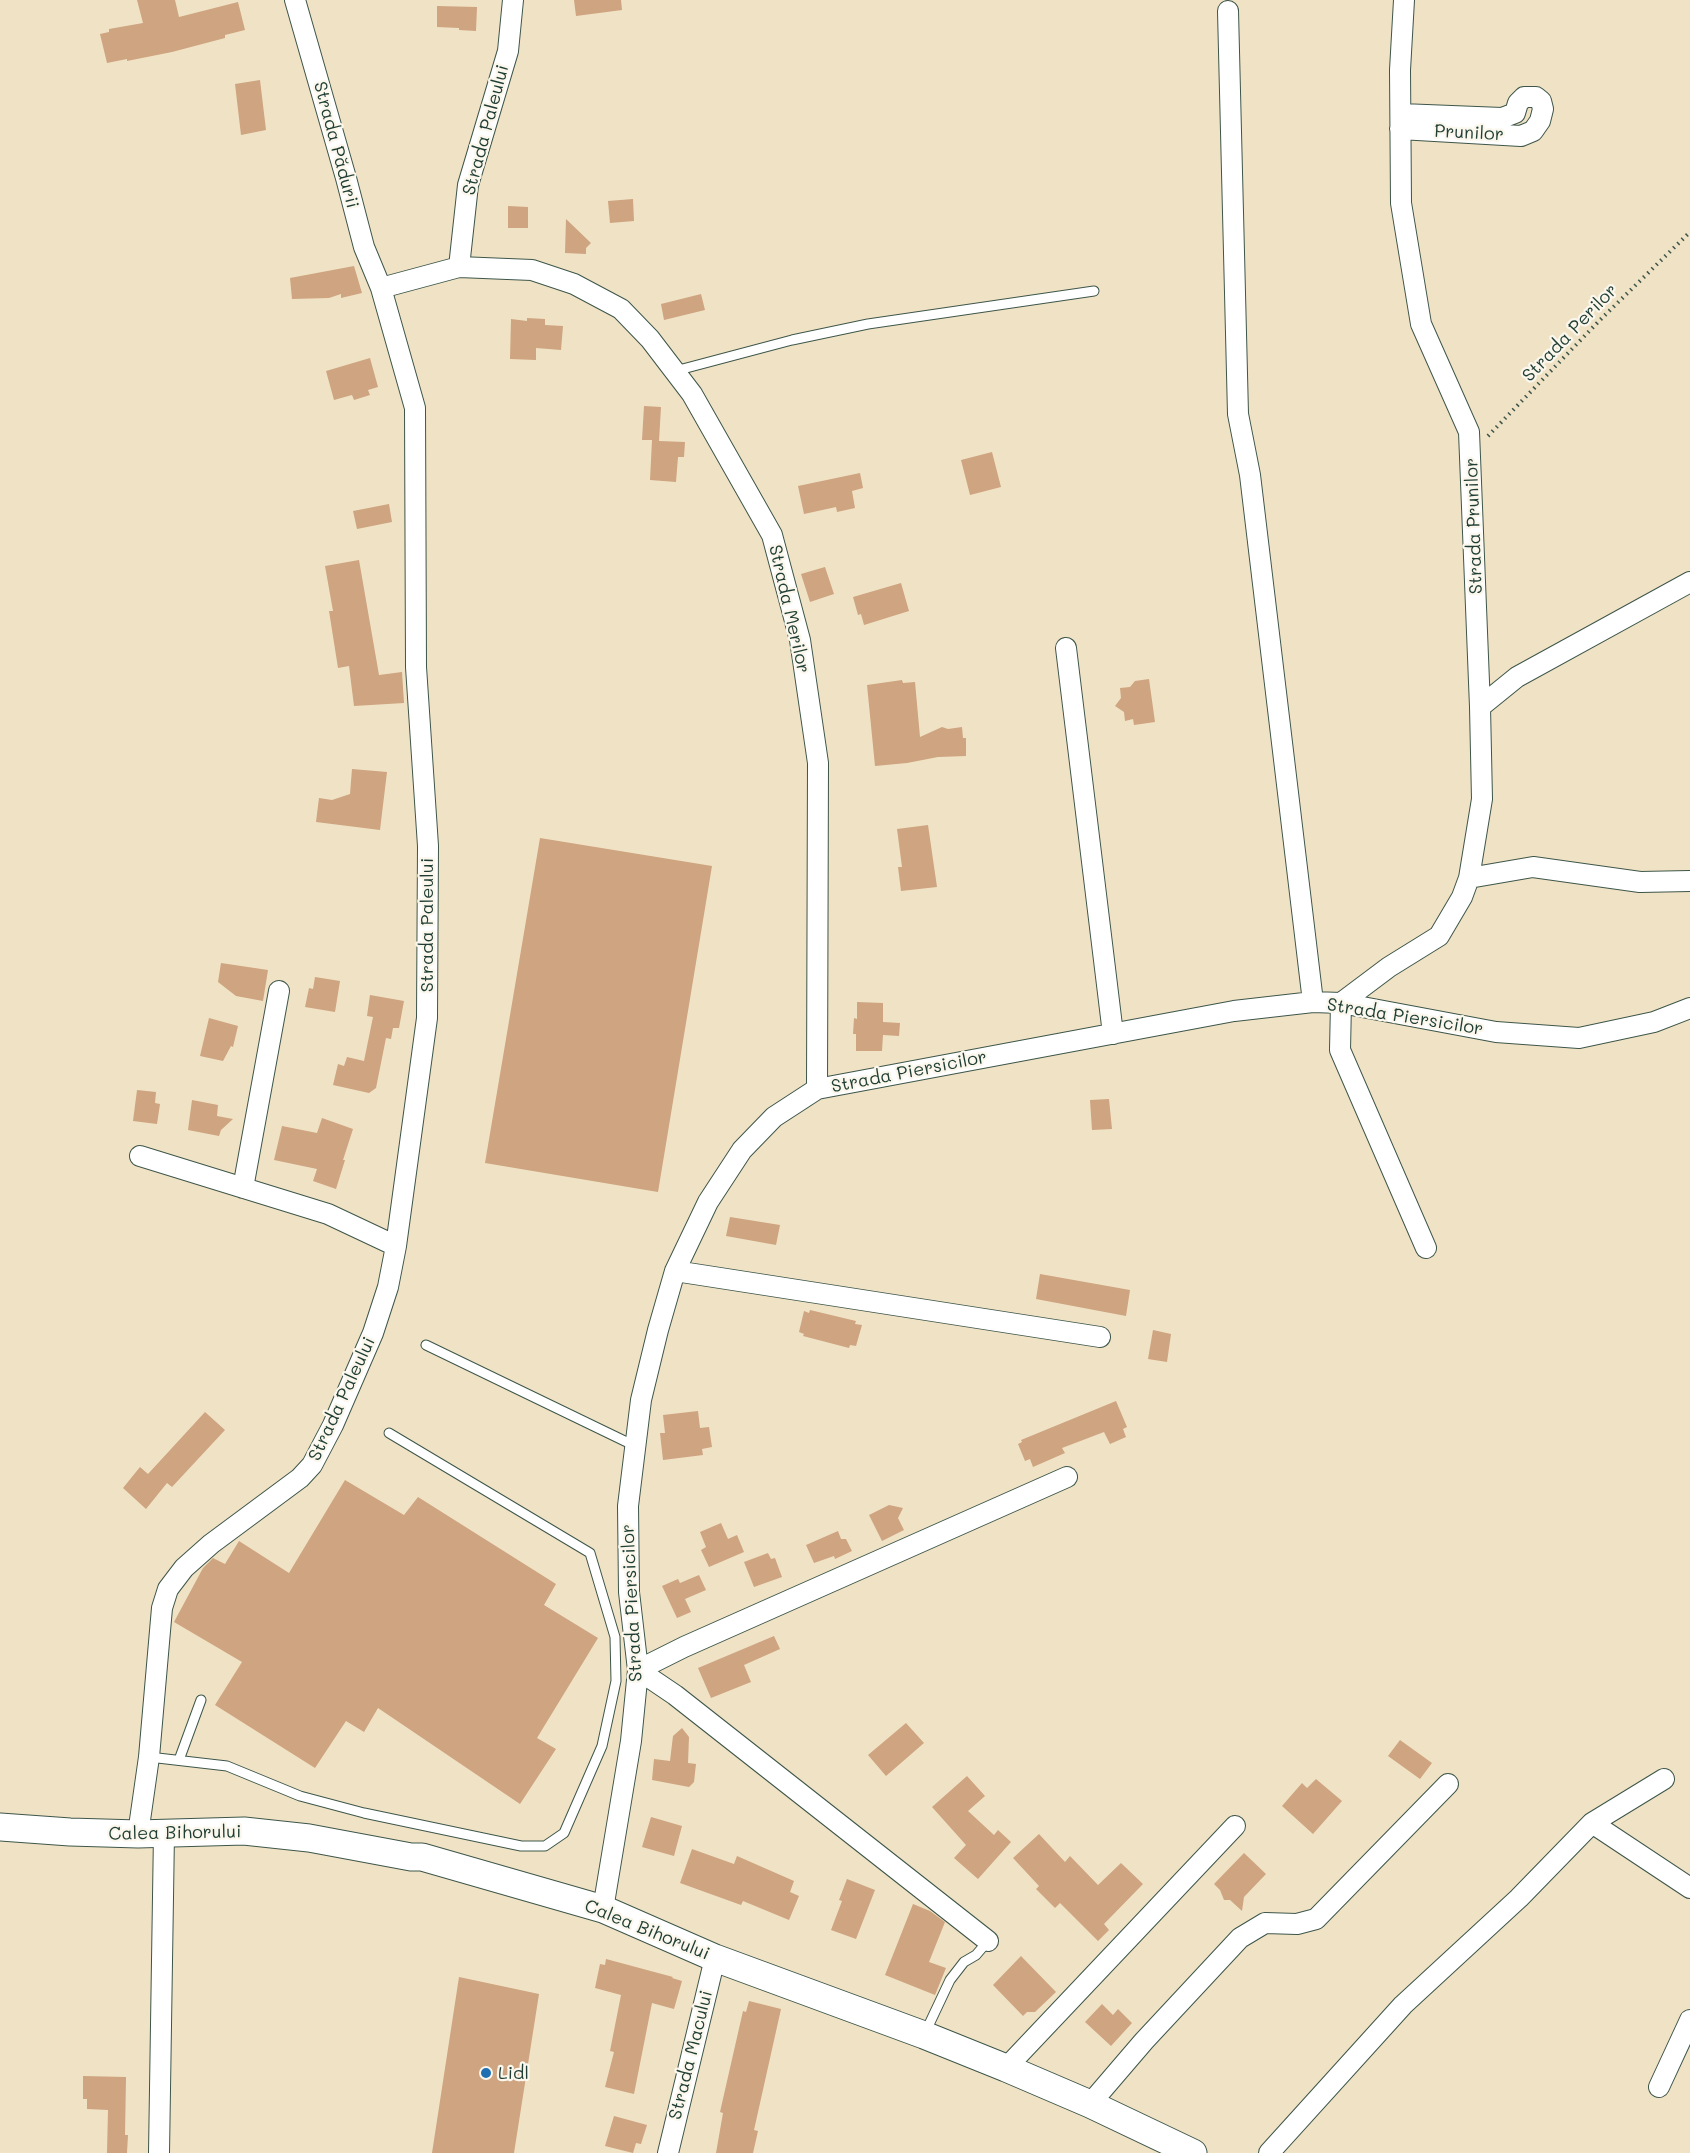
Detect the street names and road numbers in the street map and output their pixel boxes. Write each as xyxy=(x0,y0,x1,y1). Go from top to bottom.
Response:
street label: Strada Paleului xyxy=(458,62,514,198)
street label: Strada Pădurii xyxy=(309,79,363,211)
street label: Prunilor xyxy=(1434,120,1504,146)
street label: Strada Perilor xyxy=(1518,280,1622,386)
street label: Strada Prunilor xyxy=(1461,458,1487,594)
street label: Strada Merilor xyxy=(764,543,814,675)
street label: Strada Paleului xyxy=(416,858,438,992)
street label: Strada Piersicilor xyxy=(1325,994,1485,1040)
street label: Strada Piersicilor xyxy=(829,1046,989,1098)
street label: Strada Paleului xyxy=(304,1334,380,1464)
street label: Strada Piersicilor xyxy=(617,1524,647,1682)
street label: Calea Bihorului xyxy=(108,1821,242,1845)
street label: Calea Bihorului xyxy=(581,1895,713,1965)
street label: Strada Macului xyxy=(664,1988,718,2122)

